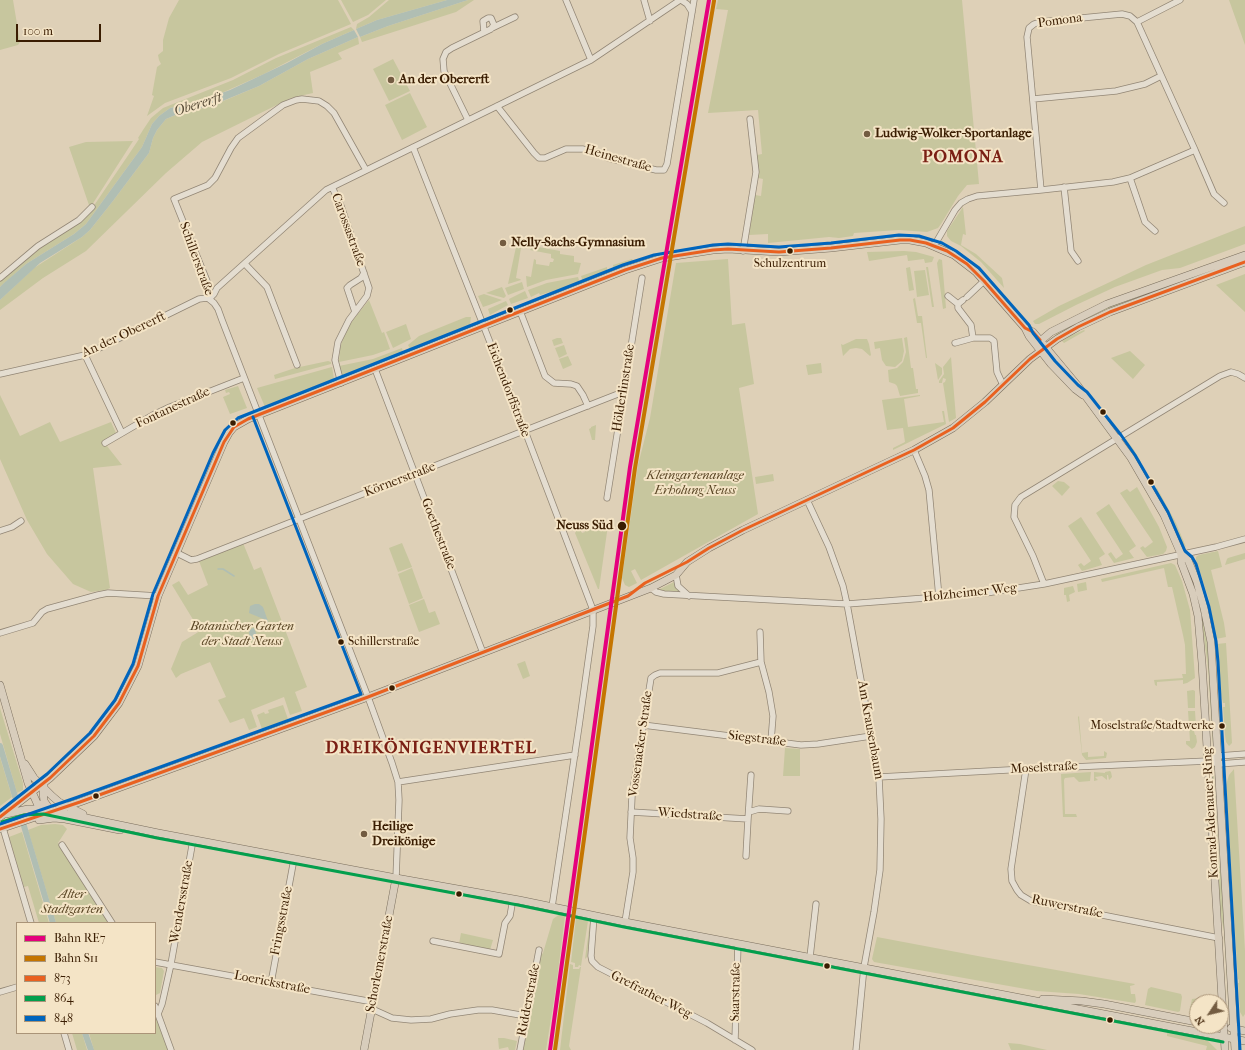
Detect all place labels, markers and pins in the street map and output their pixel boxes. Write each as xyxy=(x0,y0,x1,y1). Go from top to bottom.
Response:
place label: An der Obererft xyxy=(399,72,489,88)
marker: An der Obererft xyxy=(386,75,396,85)
place label: Ludwig-Wolker-Sportanlage xyxy=(875,126,1032,142)
marker: Ludwig-Wolker-Sportanlage xyxy=(862,129,872,139)
place label: Nelly-Sachs-Gymnasium xyxy=(511,235,645,251)
marker: Nelly-Sachs-Gymnasium xyxy=(498,238,508,248)
marker: Schulzentrum xyxy=(785,246,795,256)
place label: Schulzentrum xyxy=(754,257,826,271)
unlabelled marker xyxy=(505,305,515,315)
unlabelled marker xyxy=(1098,407,1108,417)
unlabelled marker xyxy=(228,418,238,428)
unlabelled marker xyxy=(1146,477,1156,487)
place label: Neuss Süd xyxy=(556,518,613,534)
marker: Neuss Süd xyxy=(616,520,628,532)
place label: Schillerstraße xyxy=(348,635,419,649)
marker: Schillerstraße xyxy=(336,637,346,647)
unlabelled marker xyxy=(387,683,397,693)
place label: Moselstraße/Stadtwerke xyxy=(1090,719,1214,733)
marker: Moselstraße/Stadtwerke xyxy=(1217,721,1227,731)
unlabelled marker xyxy=(91,791,101,801)
place label: Heilige Dreikönige xyxy=(372,819,435,850)
marker: Heilige Dreikönige xyxy=(359,829,369,839)
unlabelled marker xyxy=(454,889,464,899)
unlabelled marker xyxy=(822,961,832,971)
unlabelled marker xyxy=(1105,1015,1115,1025)

